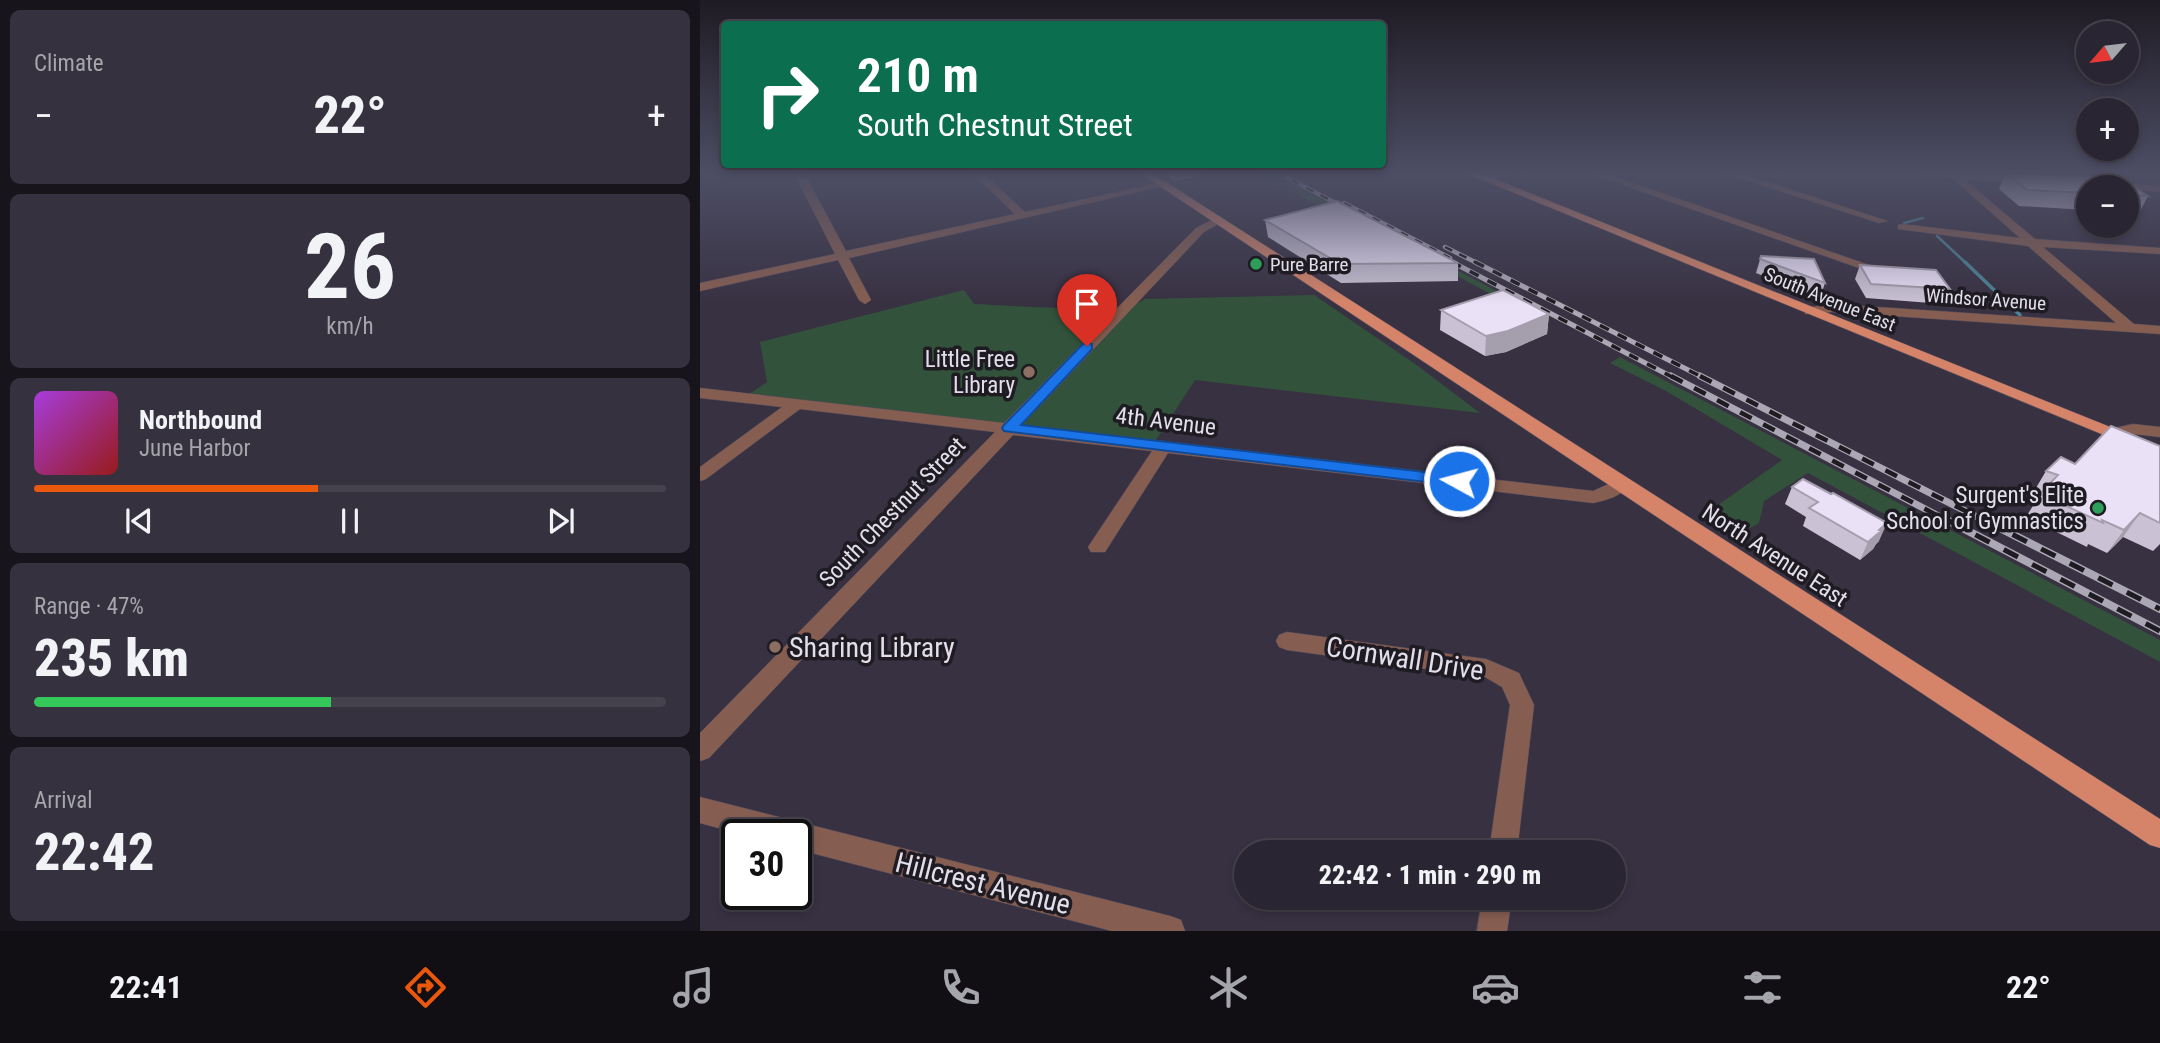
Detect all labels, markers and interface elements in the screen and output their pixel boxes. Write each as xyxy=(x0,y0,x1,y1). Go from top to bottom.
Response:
north arrow xyxy=(2076,21,2138,84)
map controls xyxy=(2076,21,2139,238)
text: 210 m xyxy=(857,47,979,104)
icon: right xyxy=(742,49,833,140)
text: Climate xyxy=(34,50,104,77)
text: 22° xyxy=(313,85,387,146)
text: − xyxy=(34,94,53,138)
text: + xyxy=(647,94,666,138)
button: + xyxy=(2076,98,2139,161)
text: South Chestnut Street xyxy=(857,106,1133,144)
button: − xyxy=(2076,175,2139,238)
text: 26 xyxy=(304,214,396,320)
place label: Pure Barre xyxy=(1270,253,1348,276)
marker: Pure Barre xyxy=(1248,256,1264,272)
street label: South Avenue East xyxy=(1761,263,1899,336)
pin xyxy=(1057,274,1117,346)
street label: Windsor Avenue xyxy=(1925,284,2047,315)
icon: arrive xyxy=(1068,285,1106,323)
text: km/h xyxy=(326,313,374,340)
place label: Little Free Library xyxy=(925,346,1015,399)
marker: Little Free Library xyxy=(1021,364,1037,380)
street label: 4th Avenue xyxy=(1114,402,1218,441)
text: Northbound xyxy=(139,405,262,435)
street label: South Chestnut Street xyxy=(814,432,971,593)
text: June Harbor xyxy=(139,435,251,462)
position arrow xyxy=(1422,444,1496,518)
place label: Surgent's Elite School of Gymnastics xyxy=(1886,482,2084,535)
street label: North Avenue East xyxy=(1697,498,1852,612)
marker: Surgent's Elite School of Gymnastics xyxy=(2090,500,2106,516)
icon: previous xyxy=(120,502,158,540)
icon: pause xyxy=(331,502,369,540)
icon: next xyxy=(542,502,580,540)
text: Range · 47% xyxy=(34,593,144,620)
text: 235 km xyxy=(34,628,189,689)
street label: Cornwall Drive xyxy=(1324,630,1486,687)
place label: Sharing Library xyxy=(789,631,955,664)
marker: Sharing Library xyxy=(767,639,783,655)
text: Arrival xyxy=(34,787,93,814)
speed limit sign: 30 xyxy=(721,819,812,910)
text: 22:42 xyxy=(34,822,154,883)
street label: Hillcrest Avenue xyxy=(892,846,1074,921)
text: 22:42 · 1 min · 290 m xyxy=(1319,860,1541,890)
icon: directions xyxy=(401,963,450,1012)
icon: music xyxy=(669,963,718,1012)
icon: phone xyxy=(936,963,985,1012)
icon: climate xyxy=(1204,963,1253,1012)
icon: car xyxy=(1471,963,1520,1012)
icon: filters xyxy=(1738,963,1787,1012)
text: 22:41 xyxy=(109,968,183,1006)
text: 22° xyxy=(2006,968,2051,1006)

